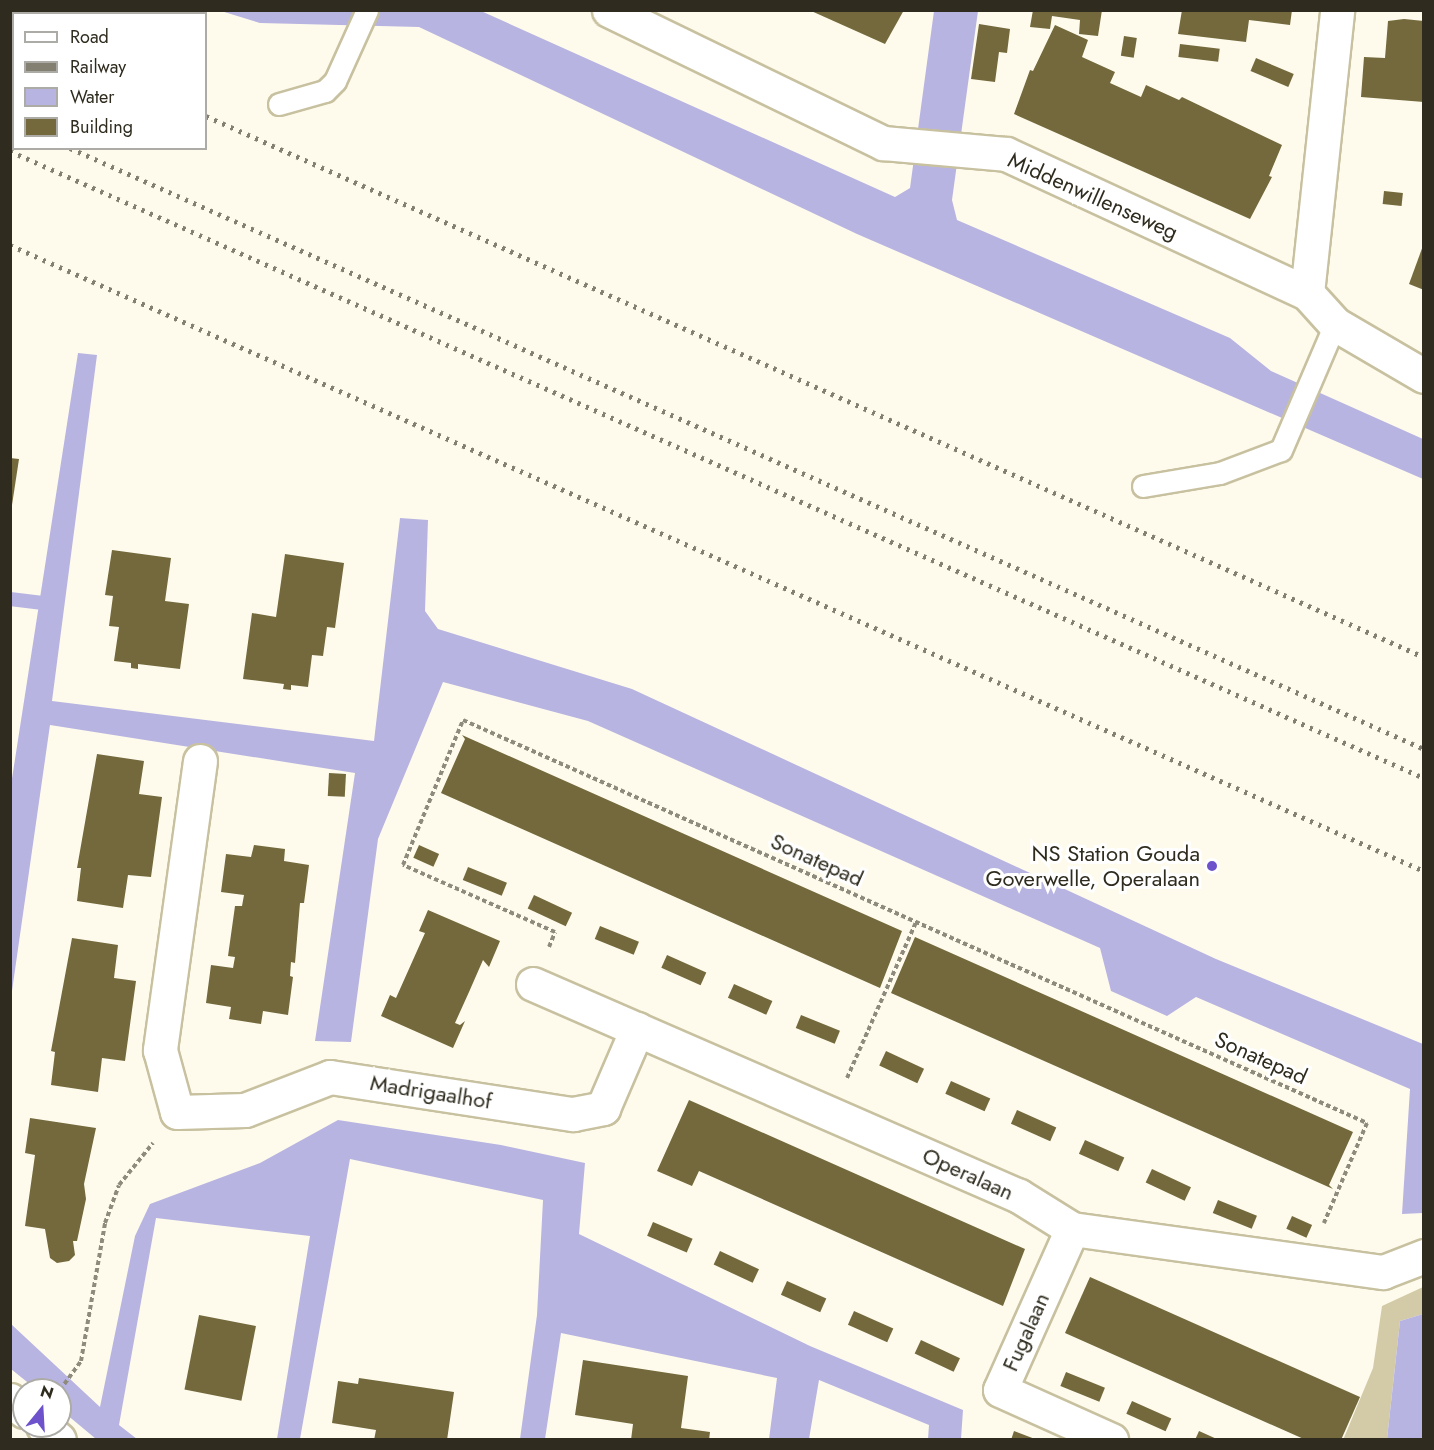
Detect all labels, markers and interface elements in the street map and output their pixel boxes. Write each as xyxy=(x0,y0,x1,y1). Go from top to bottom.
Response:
legend xyxy=(12,12,207,150)
text: Road xyxy=(70,24,109,50)
text: Railway xyxy=(70,54,126,80)
text: Water xyxy=(70,84,114,110)
text: Building xyxy=(70,114,133,140)
street label: Middenwillenseweg xyxy=(1004,147,1182,245)
street label: Sonatepad xyxy=(767,828,867,892)
place label: NS Station Gouda Goverwelle, Operalaan xyxy=(986,840,1200,891)
marker: NS Station Gouda Goverwelle, Operalaan xyxy=(1205,859,1219,873)
street label: Sonatepad xyxy=(1211,1026,1311,1090)
street label: Madrigaalhof xyxy=(368,1069,494,1115)
street label: Operalaan xyxy=(918,1142,1018,1206)
street label: Fugalaan xyxy=(997,1289,1055,1375)
north arrow xyxy=(12,1378,72,1438)
text: N xyxy=(37,1379,57,1405)

